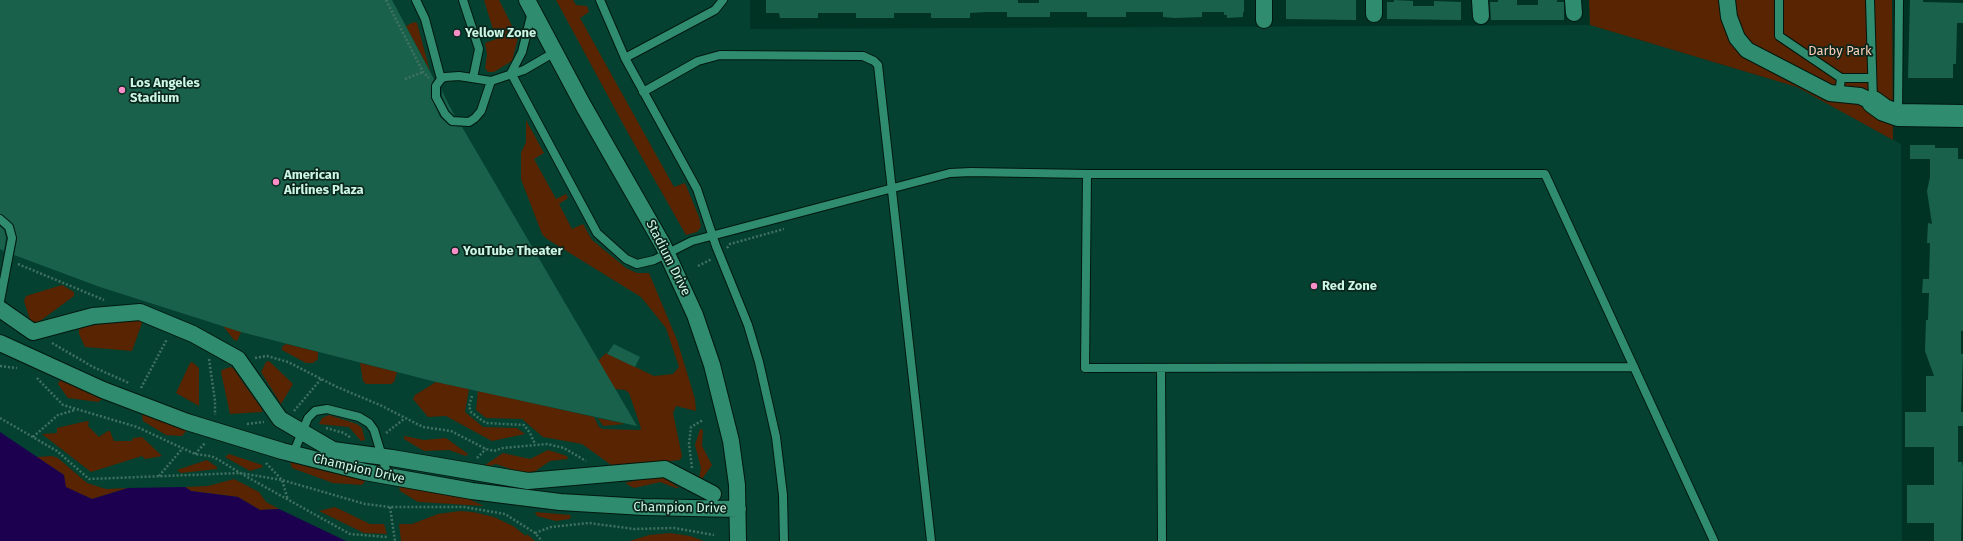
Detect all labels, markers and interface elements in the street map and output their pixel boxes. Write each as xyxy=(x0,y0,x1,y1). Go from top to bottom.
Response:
place label: Yellow Zone xyxy=(465,25,536,41)
marker: Yellow Zone xyxy=(452,28,462,38)
park label: Darby Park xyxy=(1808,43,1872,59)
place label: Los Angeles Stadium xyxy=(130,75,200,106)
marker: Los Angeles Stadium xyxy=(117,85,127,95)
place label: American Airlines Plaza xyxy=(284,167,364,198)
marker: American Airlines Plaza xyxy=(271,177,281,187)
street label: Stadium Drive xyxy=(642,218,694,298)
place label: YouTube Theater xyxy=(463,243,563,259)
marker: YouTube Theater xyxy=(450,246,460,256)
place label: Red Zone xyxy=(1322,278,1377,294)
marker: Red Zone xyxy=(1309,281,1319,291)
street label: Champion Drive xyxy=(312,451,406,487)
street label: Champion Drive xyxy=(633,499,727,517)

